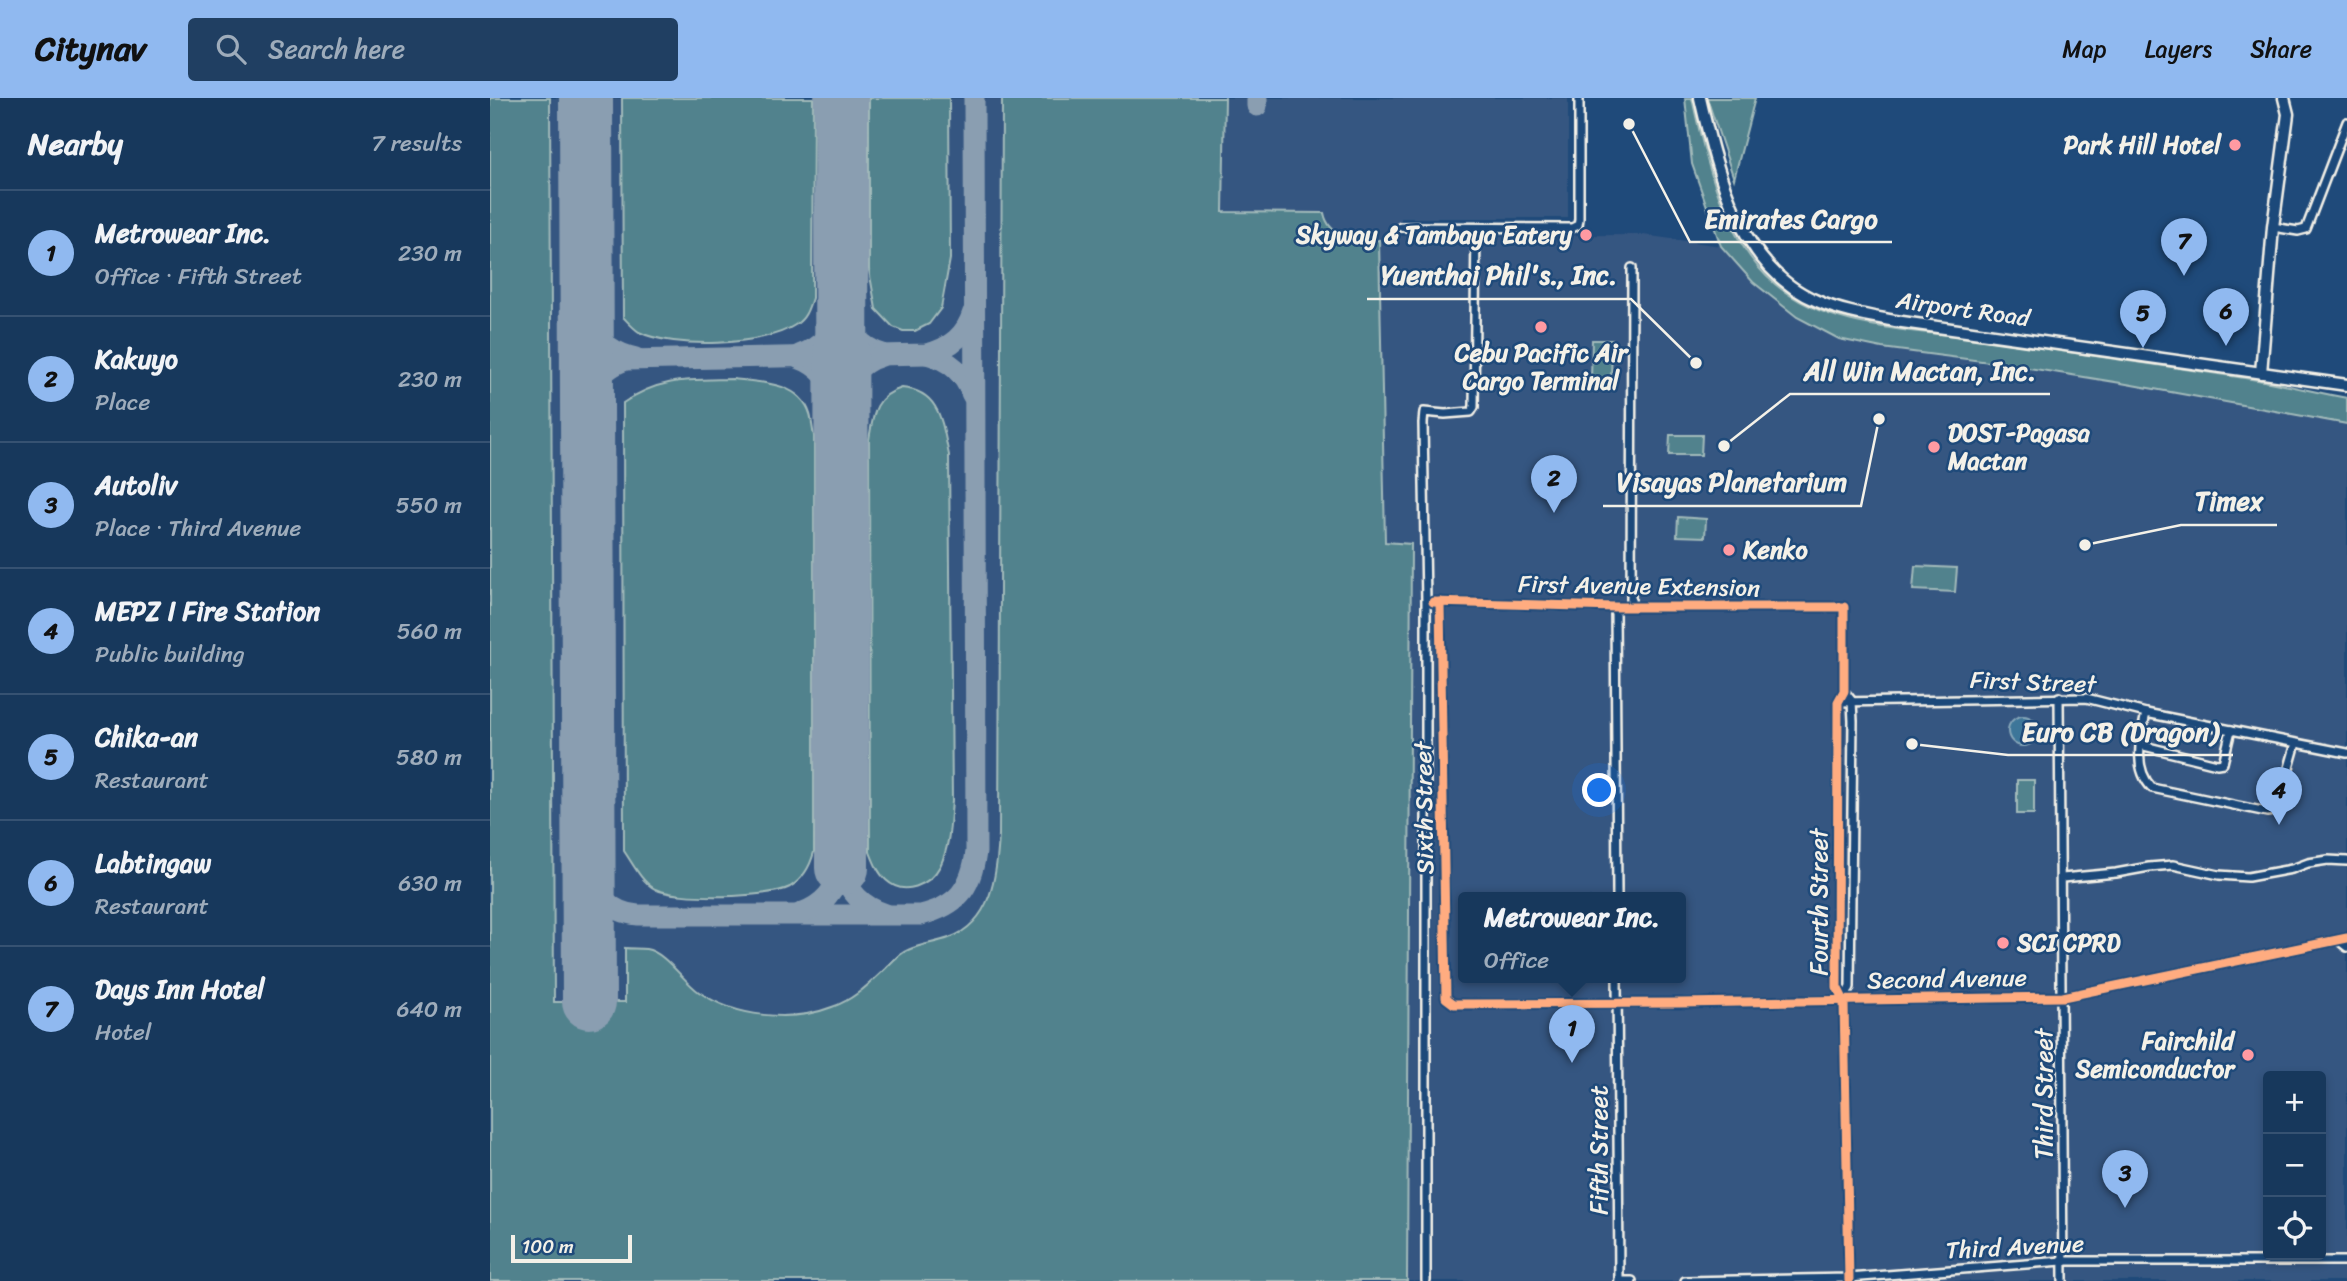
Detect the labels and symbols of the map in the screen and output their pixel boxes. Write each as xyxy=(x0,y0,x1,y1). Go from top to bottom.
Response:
place label: Park Hill Hotel xyxy=(2063,124,2222,166)
marker: Park Hill Hotel xyxy=(2227,137,2243,153)
callout: Emirates Cargo xyxy=(1690,195,1892,242)
text: Emirates Cargo xyxy=(1704,196,1878,242)
place label: Skyway & Tambaya Eatery xyxy=(1295,214,1573,256)
pin: 7 xyxy=(2161,218,2207,276)
marker: Skyway & Tambaya Eatery xyxy=(1578,227,1594,243)
callout: Yuenthai Phil's., Inc. xyxy=(1367,252,1631,299)
text: Yuenthai Phil's., Inc. xyxy=(1381,252,1617,298)
street label: Airport Road xyxy=(1892,279,2034,339)
pin: 6 xyxy=(2203,288,2249,346)
pin: 5 xyxy=(2120,290,2166,348)
marker: Cebu Pacific Air Cargo Terminal xyxy=(1533,319,1549,335)
place label: Cebu Pacific Air Cargo Terminal xyxy=(1454,332,1629,402)
callout: All Win Mactan, Inc. xyxy=(1790,347,2050,394)
text: All Win Mactan, Inc. xyxy=(1803,348,2036,394)
place label: DOST-Pagasa Mactan xyxy=(1947,412,2091,482)
marker: DOST-Pagasa Mactan xyxy=(1926,439,1942,455)
pin: 2 xyxy=(1531,455,1577,513)
callout: Visayas Planetarium xyxy=(1603,459,1861,506)
text: Visayas Planetarium xyxy=(1617,459,1847,505)
callout: Timex xyxy=(2181,478,2277,525)
text: Timex xyxy=(2195,478,2264,524)
place label: Kenko xyxy=(1742,529,1809,571)
marker: Kenko xyxy=(1721,542,1737,558)
street label: First Avenue Extension xyxy=(1518,563,1760,609)
street label: First Street xyxy=(1969,659,2098,705)
callout: Euro CB (Dragon) xyxy=(2008,708,2233,755)
text: Euro CB (Dragon) xyxy=(2022,709,2220,755)
street label: Sixth Street xyxy=(1402,740,1446,875)
pin: 4 xyxy=(2256,767,2302,825)
your location xyxy=(1582,773,1616,807)
street label: Fourth Street xyxy=(1798,827,1840,976)
place label: SCI CPRD xyxy=(2016,922,2121,964)
marker: SCI CPRD xyxy=(1995,935,2011,951)
street label: Second Avenue xyxy=(1867,957,2027,1001)
pin: 1 xyxy=(1549,1005,1595,1063)
place label: Fairchild Semiconductor xyxy=(2074,1020,2236,1090)
street label: Third Street xyxy=(2023,1027,2065,1160)
marker: Fairchild Semiconductor xyxy=(2240,1047,2256,1063)
street label: Fifth Street xyxy=(1578,1085,1620,1215)
pin: 3 xyxy=(2102,1150,2148,1208)
street label: Third Avenue xyxy=(1945,1222,2085,1272)
scale bar xyxy=(511,1232,632,1264)

